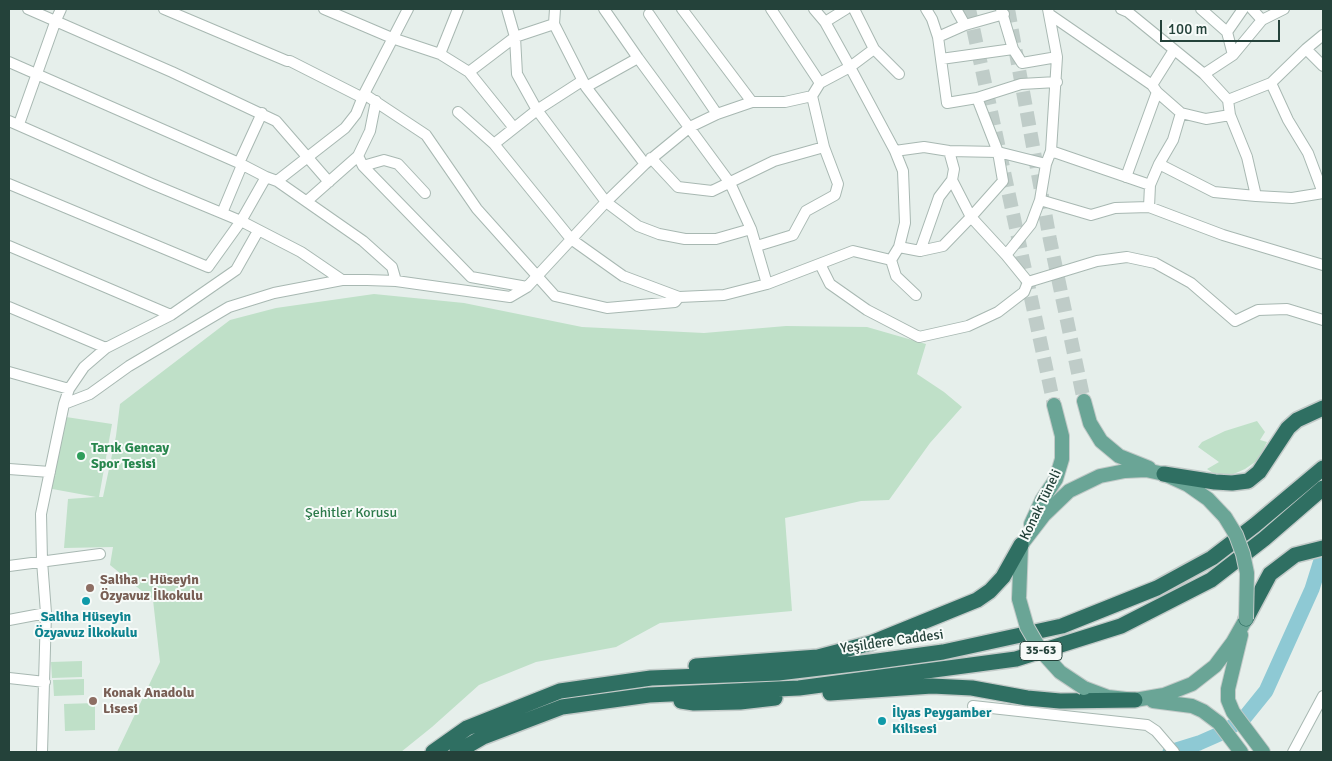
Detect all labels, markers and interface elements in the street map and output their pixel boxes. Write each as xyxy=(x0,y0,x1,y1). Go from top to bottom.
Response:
scale bar xyxy=(1162,10,1282,42)
text: 100 m xyxy=(1168,20,1208,38)
place label: Tarık Gencay Spor Tesisi xyxy=(91,440,169,472)
marker: Tarık Gencay Spor Tesisi xyxy=(75,450,87,462)
street label: Konak Tüneli xyxy=(1017,467,1065,543)
park label: Şehitler Korusu xyxy=(305,505,397,521)
place label: Saliha - Hüseyin Özyavuz İlkokulu xyxy=(100,572,203,604)
marker: Saliha - Hüseyin Özyavuz İlkokulu xyxy=(84,582,96,594)
marker: Saliha Hüseyin Özyavuz İlkokulu xyxy=(80,595,92,607)
place label: Saliha Hüseyin Özyavuz İlkokulu xyxy=(35,609,137,642)
street label: Yeşildere Caddesi xyxy=(839,626,945,658)
road number: 35-63 xyxy=(1020,641,1062,660)
place label: Konak Anadolu Lisesi xyxy=(103,685,195,718)
marker: Konak Anadolu Lisesi xyxy=(87,695,99,707)
place label: İlyas Peygamber Kilisesi xyxy=(892,705,991,738)
marker: İlyas Peygamber Kilisesi xyxy=(876,715,888,727)

